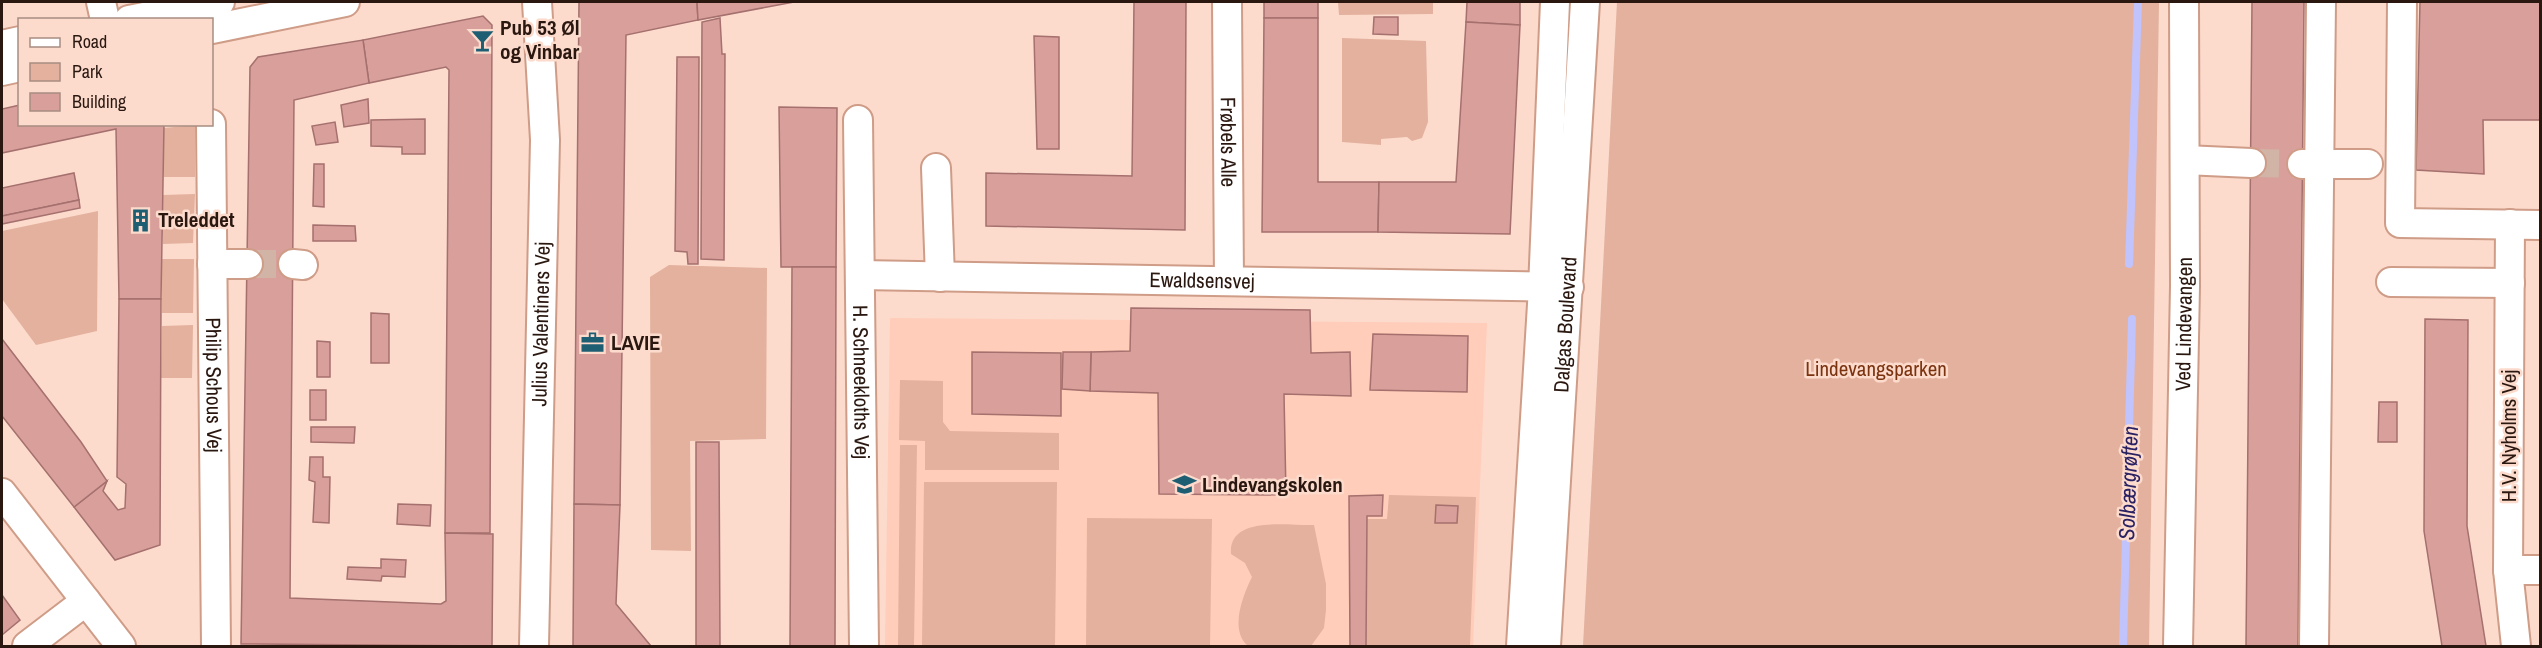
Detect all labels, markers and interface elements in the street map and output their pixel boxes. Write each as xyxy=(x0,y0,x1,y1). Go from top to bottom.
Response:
place label: Pub 53 Øl og Vinbar xyxy=(500,13,579,66)
legend xyxy=(18,18,213,126)
bar icon: Pub 53 Øl og Vinbar xyxy=(469,27,495,53)
text: Road xyxy=(72,29,107,54)
text: Park xyxy=(72,59,103,84)
text: Building xyxy=(72,89,127,114)
street label: Frøbels Alle xyxy=(1214,97,1243,187)
place label: Treleddet xyxy=(158,205,235,234)
building icon: Treleddet xyxy=(127,207,153,233)
street label: Julius Valentiners Vej xyxy=(524,242,557,407)
street label: Dalgas Boulevard xyxy=(1546,256,1584,393)
street label: Ved Lindevangen xyxy=(2168,257,2199,391)
street label: Ewaldsensvej xyxy=(1149,265,1255,296)
street label: H. Schneekloths Vej xyxy=(846,305,877,459)
street label: Philip Schous Vej xyxy=(199,317,229,453)
place label: LAVIE xyxy=(611,328,660,357)
office icon: LAVIE xyxy=(580,330,606,356)
park label: Lindevangsparken xyxy=(1805,354,1947,383)
street label: H.V. Nyholms Vej xyxy=(2494,370,2523,502)
water label: Solbærgrøften xyxy=(2111,425,2145,541)
place label: Lindevangskolen xyxy=(1202,470,1343,499)
school or university icon: Lindevangskolen xyxy=(1171,472,1197,498)

